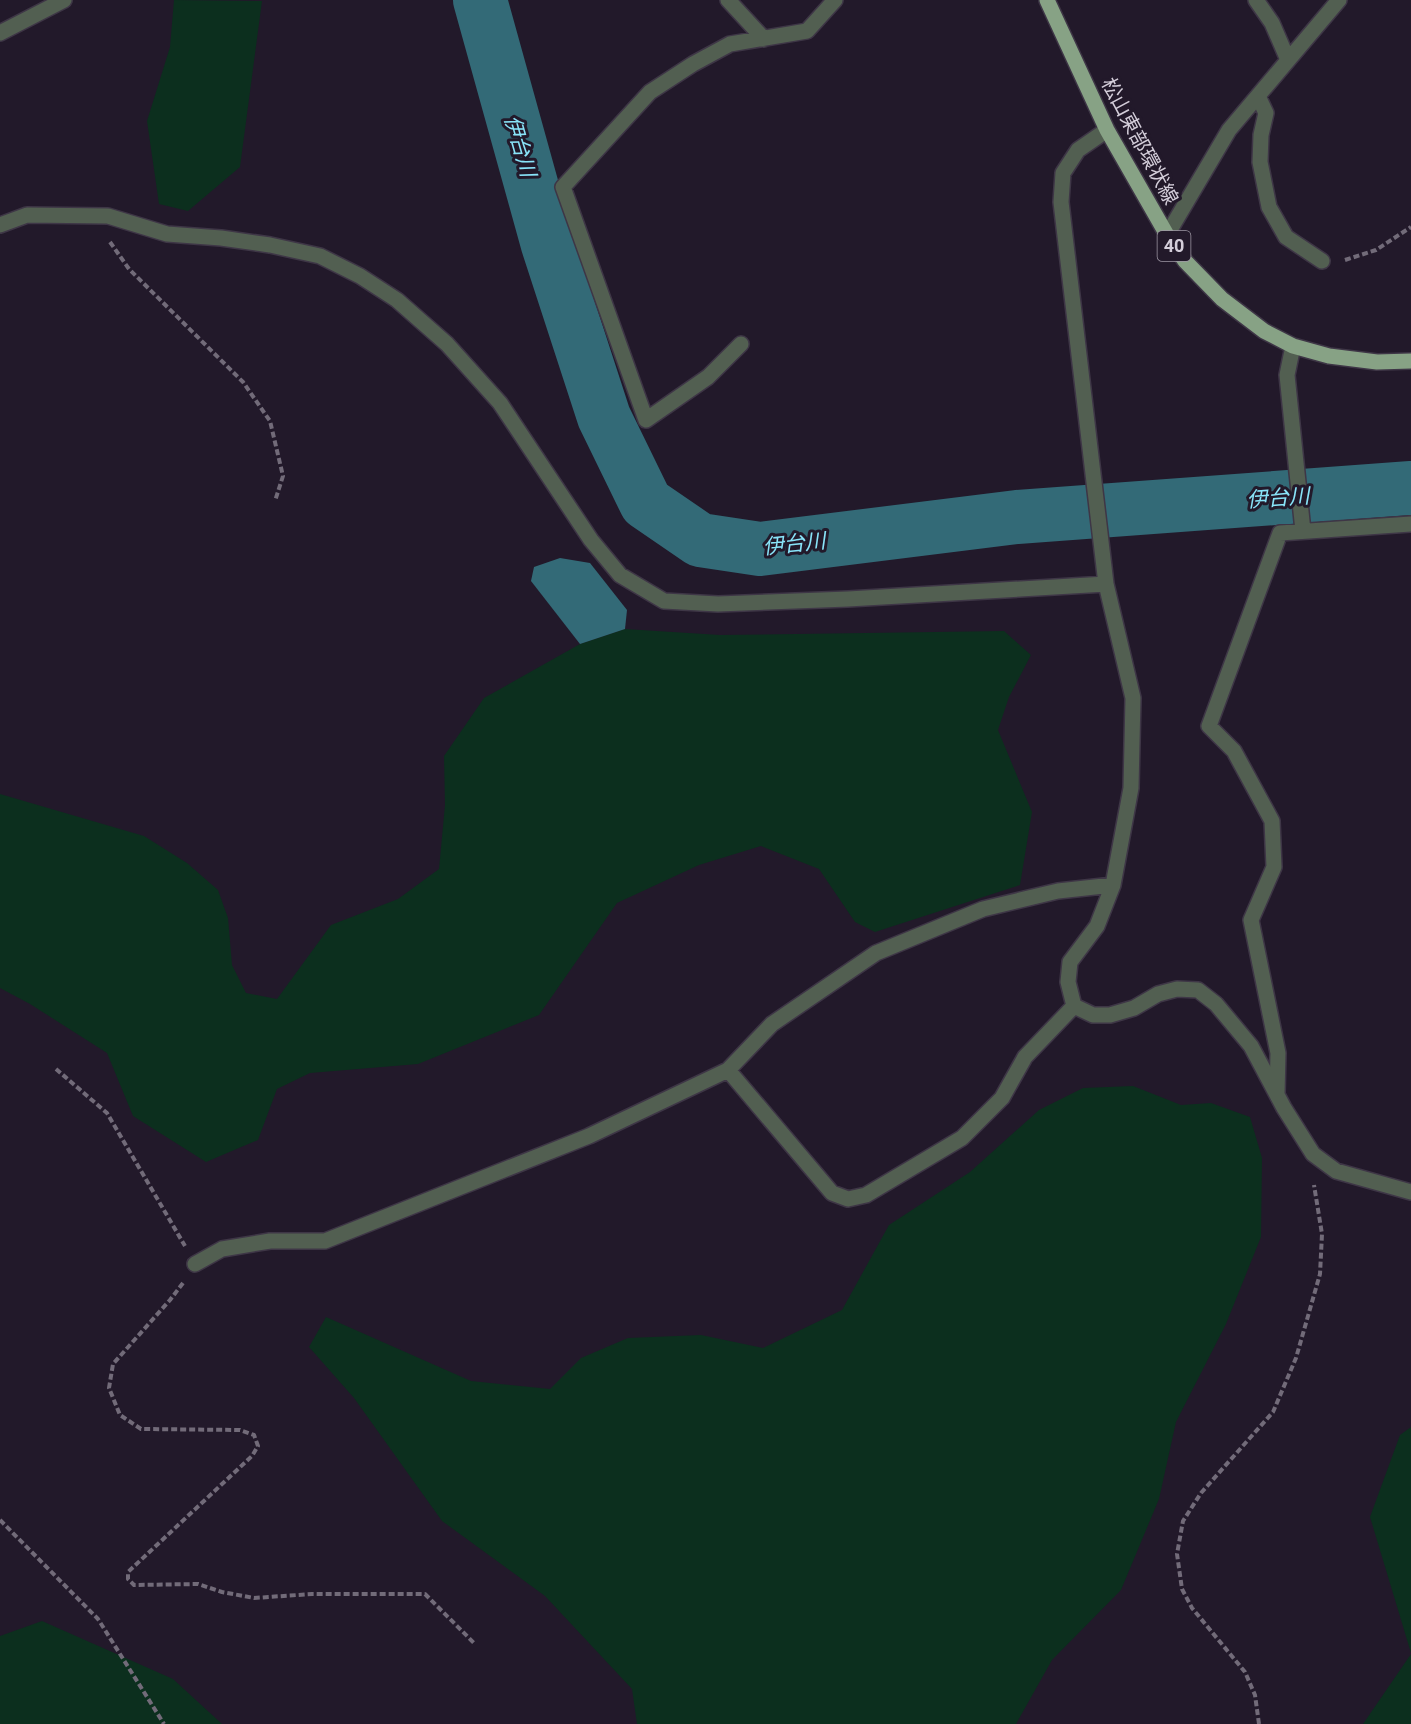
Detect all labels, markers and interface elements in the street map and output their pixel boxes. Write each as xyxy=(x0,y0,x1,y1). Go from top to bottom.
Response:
street label: 松山東部環状線 xyxy=(1097,74,1183,208)
water label: 伊台川 xyxy=(500,112,541,182)
road number: 40 xyxy=(1158,231,1190,261)
water label: 伊台川 xyxy=(1246,484,1312,512)
water label: 伊台川 xyxy=(761,529,829,559)

